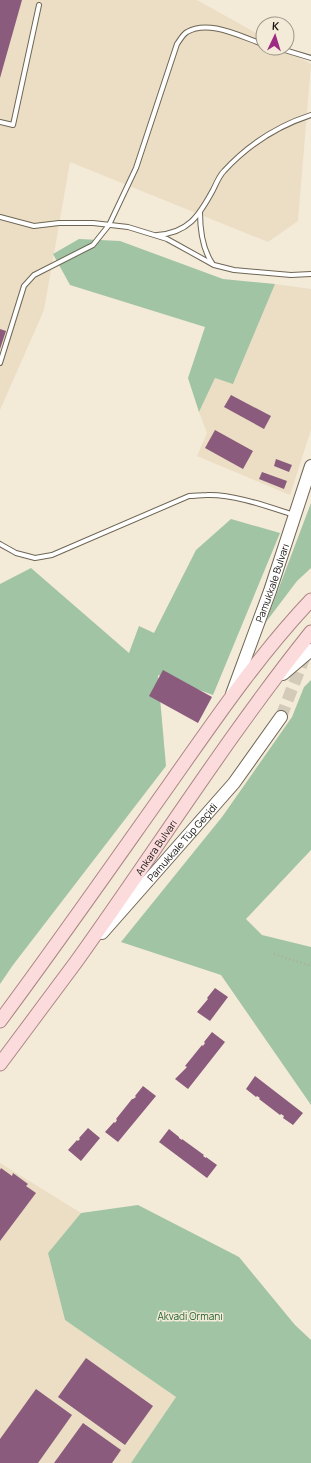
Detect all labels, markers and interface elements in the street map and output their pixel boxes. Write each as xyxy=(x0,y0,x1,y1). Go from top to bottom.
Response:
north arrow xyxy=(255,16,295,56)
text: K xyxy=(272,18,281,33)
street label: Pamukkale Bulvarı xyxy=(252,542,292,624)
street label: Pamukkale Tüp Geçidi xyxy=(144,800,220,884)
street label: Ankara Bulvarı xyxy=(132,817,180,878)
park label: Akvadi Ormanı xyxy=(157,1309,223,1323)

